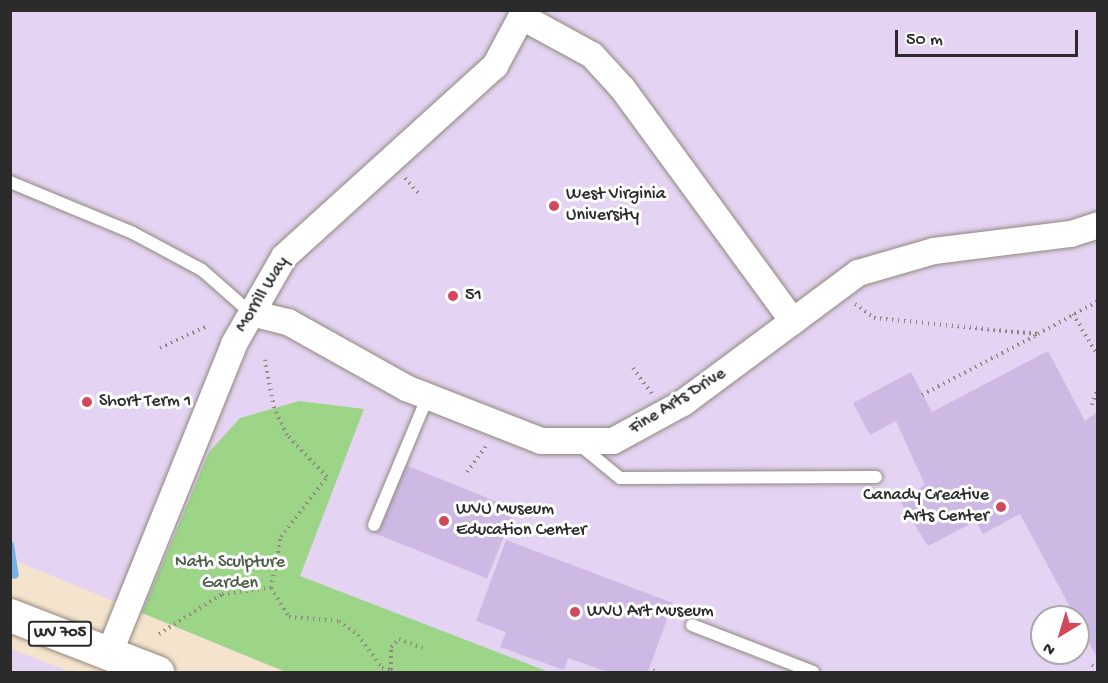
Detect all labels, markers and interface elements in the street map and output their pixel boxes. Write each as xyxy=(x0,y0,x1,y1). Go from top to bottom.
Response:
scale bar xyxy=(898,18,1081,56)
text: 50 m xyxy=(906,30,943,51)
place label: West Virginia University xyxy=(566,185,666,228)
marker: West Virginia University xyxy=(547,199,561,213)
street label: Morrill Way xyxy=(231,253,295,337)
place label: 51 xyxy=(465,285,482,307)
marker: 51 xyxy=(446,289,460,303)
street label: Fine Arts Drive xyxy=(626,364,730,440)
place label: Short Term 1 xyxy=(99,391,191,413)
marker: Short Term 1 xyxy=(80,395,94,409)
place label: Canady Creative Arts Center xyxy=(863,486,989,528)
place label: WVU Museum Education Center xyxy=(456,500,586,542)
marker: Canady Creative Arts Center xyxy=(994,500,1008,514)
marker: WVU Museum Education Center xyxy=(437,514,451,528)
park label: Nath Sculpture Garden xyxy=(175,553,285,596)
place label: WVU Art Museum xyxy=(587,601,714,623)
marker: WVU Art Museum xyxy=(568,605,582,619)
north arrow xyxy=(1030,605,1090,665)
road number: WV 705 xyxy=(27,621,93,647)
text: N xyxy=(1040,637,1060,659)

